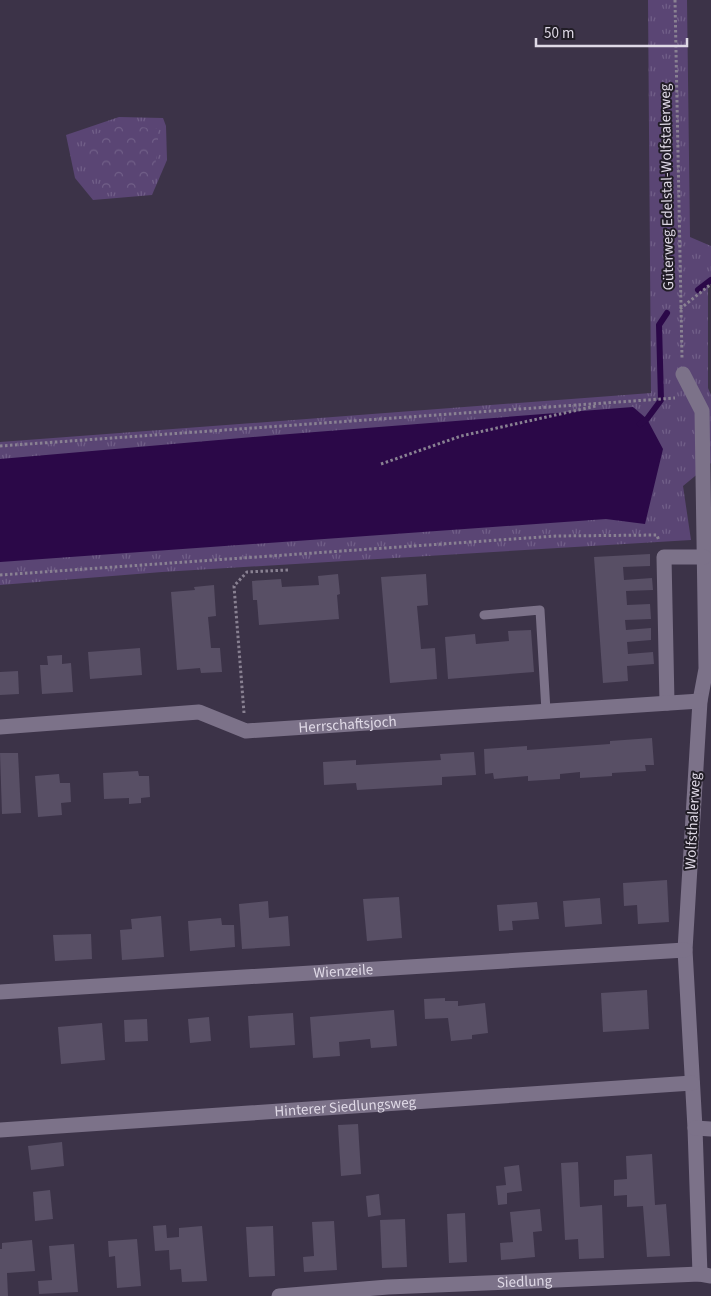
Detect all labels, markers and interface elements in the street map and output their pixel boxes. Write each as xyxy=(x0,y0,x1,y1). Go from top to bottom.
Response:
scale bar xyxy=(536,15,687,47)
text: 50 m xyxy=(544,23,574,44)
street label: Güterweg Edelstal-Wolfstalerweg xyxy=(655,83,679,290)
street label: Herrschaftsjoch xyxy=(298,711,397,738)
street label: Wolfsthalerweg xyxy=(680,771,706,870)
street label: Wienzeile xyxy=(313,959,374,983)
street label: Hinterer Siedlungsweg xyxy=(274,1091,417,1122)
street label: Siedlung xyxy=(496,1270,553,1293)

